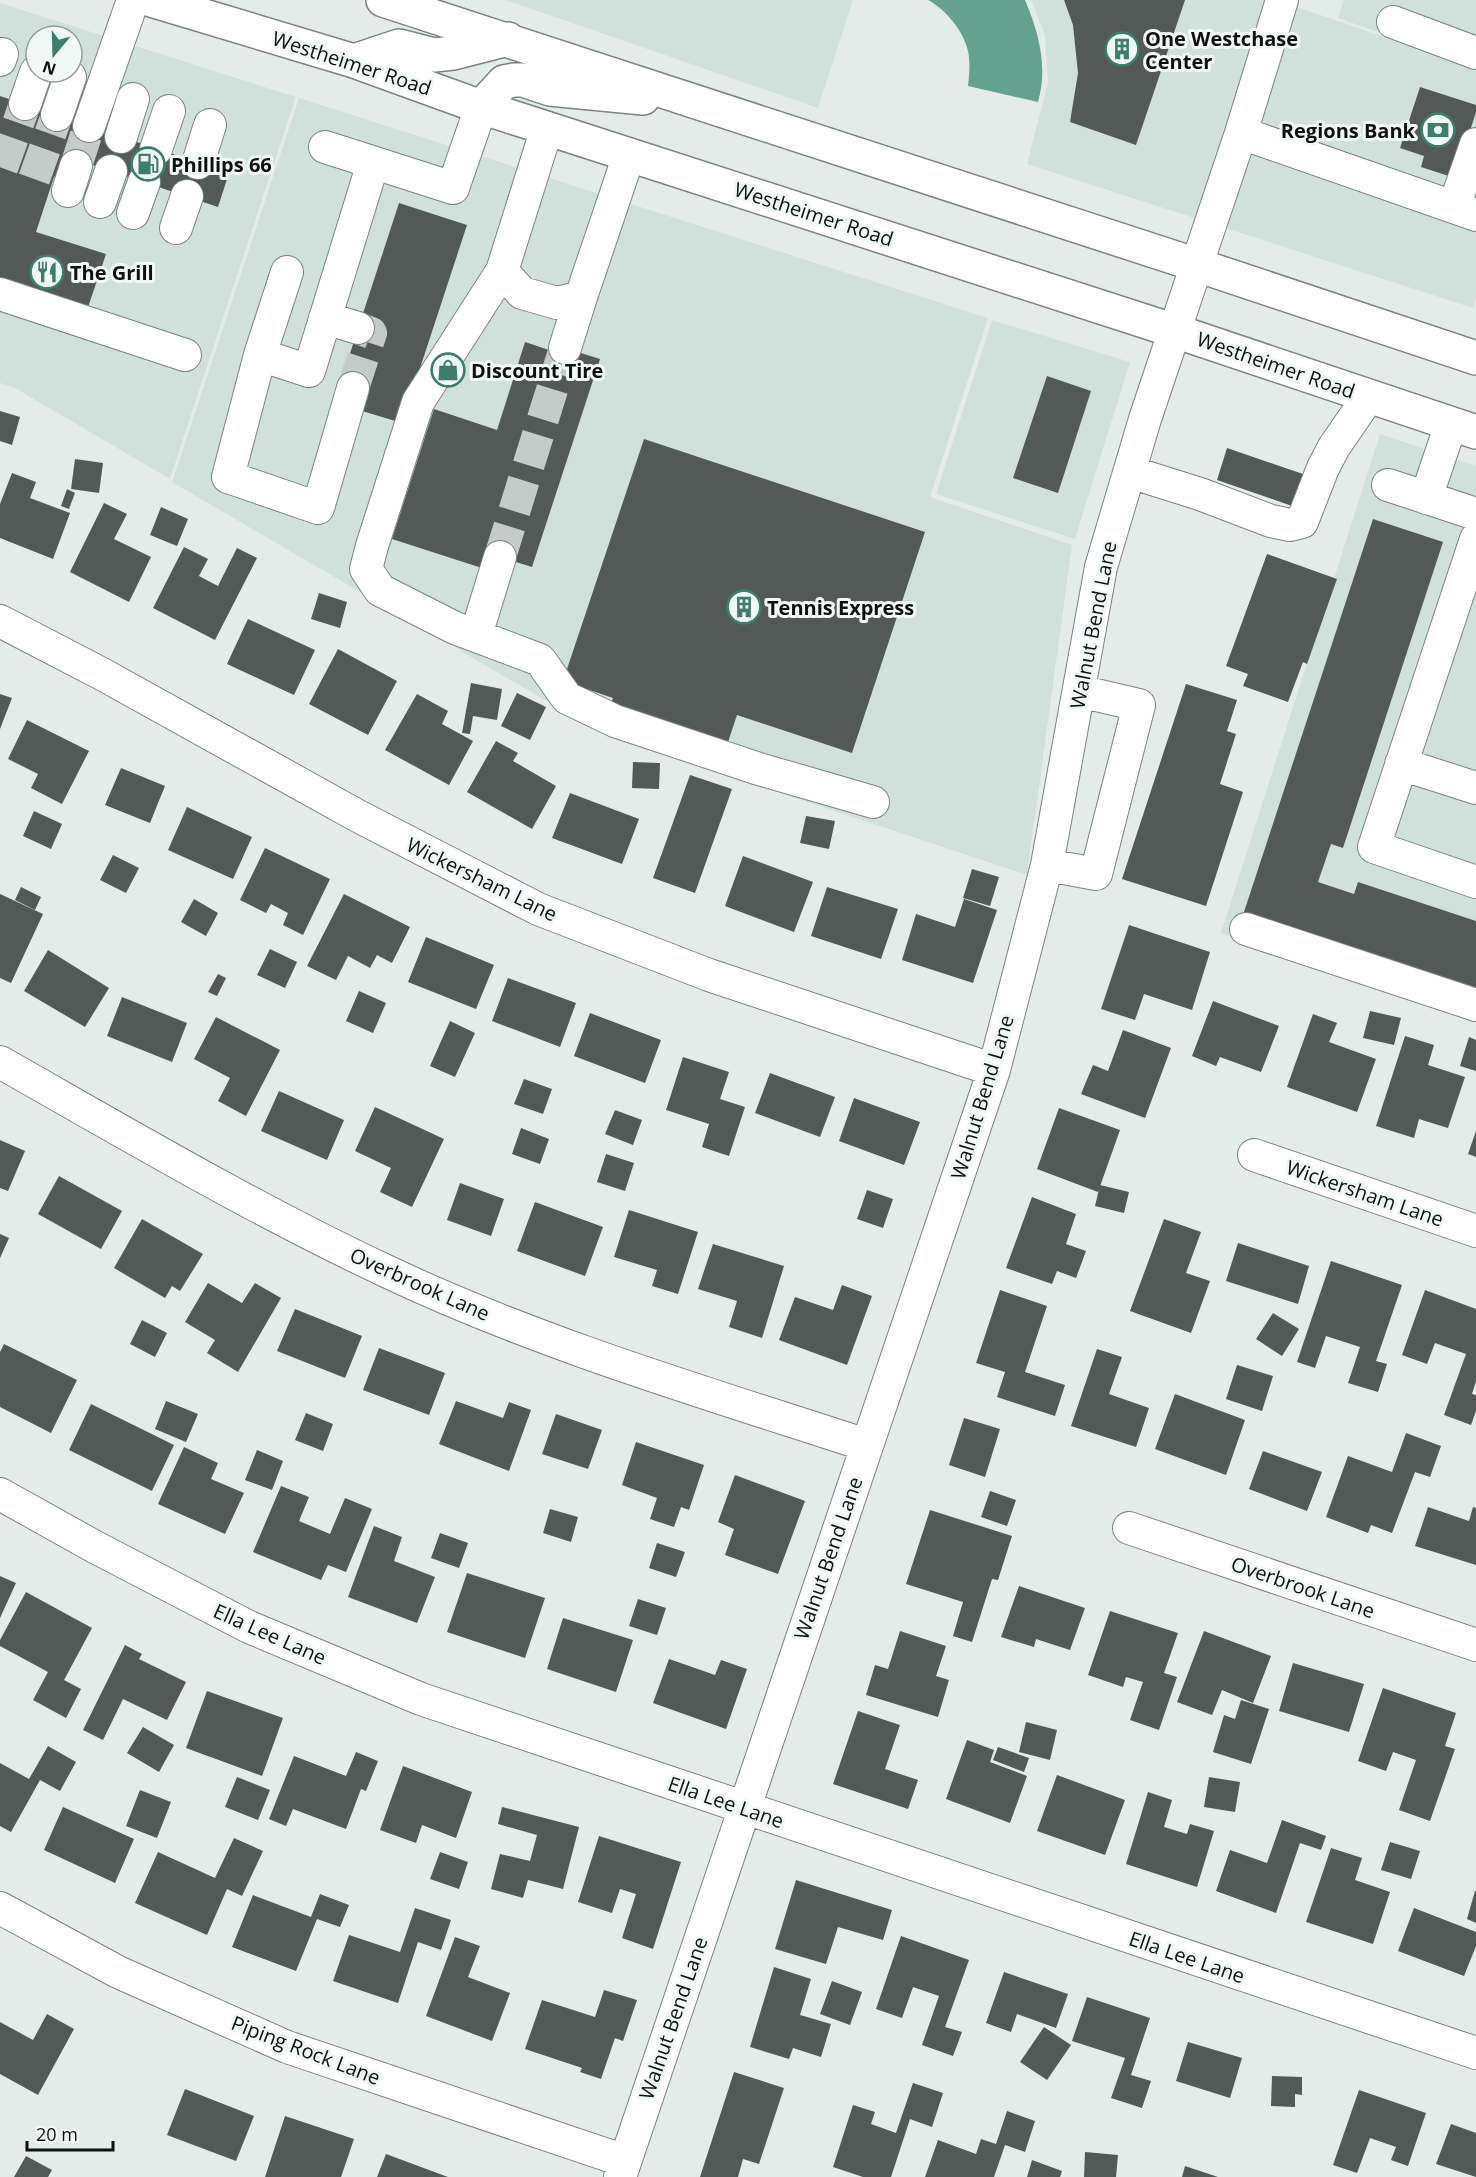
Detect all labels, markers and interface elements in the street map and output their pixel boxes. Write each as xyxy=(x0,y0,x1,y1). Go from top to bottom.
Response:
north arrow xyxy=(24,24,84,84)
street label: Westheimer Road xyxy=(269,25,435,101)
place label: One Westchase Center xyxy=(1145,25,1298,75)
building icon: One Westchase Center xyxy=(1104,31,1140,67)
text: N xyxy=(39,56,59,81)
bank icon: Regions Bank xyxy=(1420,112,1456,148)
place label: Regions Bank xyxy=(1281,117,1416,144)
fuel station icon: Phillips 66 xyxy=(130,146,166,182)
place label: Phillips 66 xyxy=(171,151,272,178)
street label: Westheimer Road xyxy=(731,176,897,252)
restaurant icon: The Grill xyxy=(29,254,65,290)
place label: The Grill xyxy=(70,259,154,286)
street label: Westheimer Road xyxy=(1193,325,1359,405)
shop icon: Discount Tire xyxy=(430,352,466,388)
place label: Discount Tire xyxy=(471,357,603,384)
street label: Walnut Bend Lane xyxy=(1063,539,1123,711)
building icon: Tennis Express xyxy=(726,589,762,625)
place label: Tennis Express xyxy=(767,594,914,621)
street label: Wickersham Lane xyxy=(402,831,562,927)
street label: Walnut Bend Lane xyxy=(944,1012,1020,1182)
street label: Wickersham Lane xyxy=(1283,1153,1447,1233)
street label: Overbrook Lane xyxy=(346,1241,494,1327)
street label: Walnut Bend Lane xyxy=(787,1473,869,1643)
street label: Overbrook Lane xyxy=(1228,1550,1378,1624)
street label: Ella Lee Lane xyxy=(209,1597,331,1671)
street label: Ella Lee Lane xyxy=(665,1770,787,1834)
street label: Ella Lee Lane xyxy=(1126,1925,1248,1989)
street label: Walnut Bend Lane xyxy=(632,1933,714,2103)
street label: Piping Rock Lane xyxy=(228,2009,384,2091)
scale bar xyxy=(27,2114,112,2152)
text: 20 m xyxy=(36,2122,78,2146)

